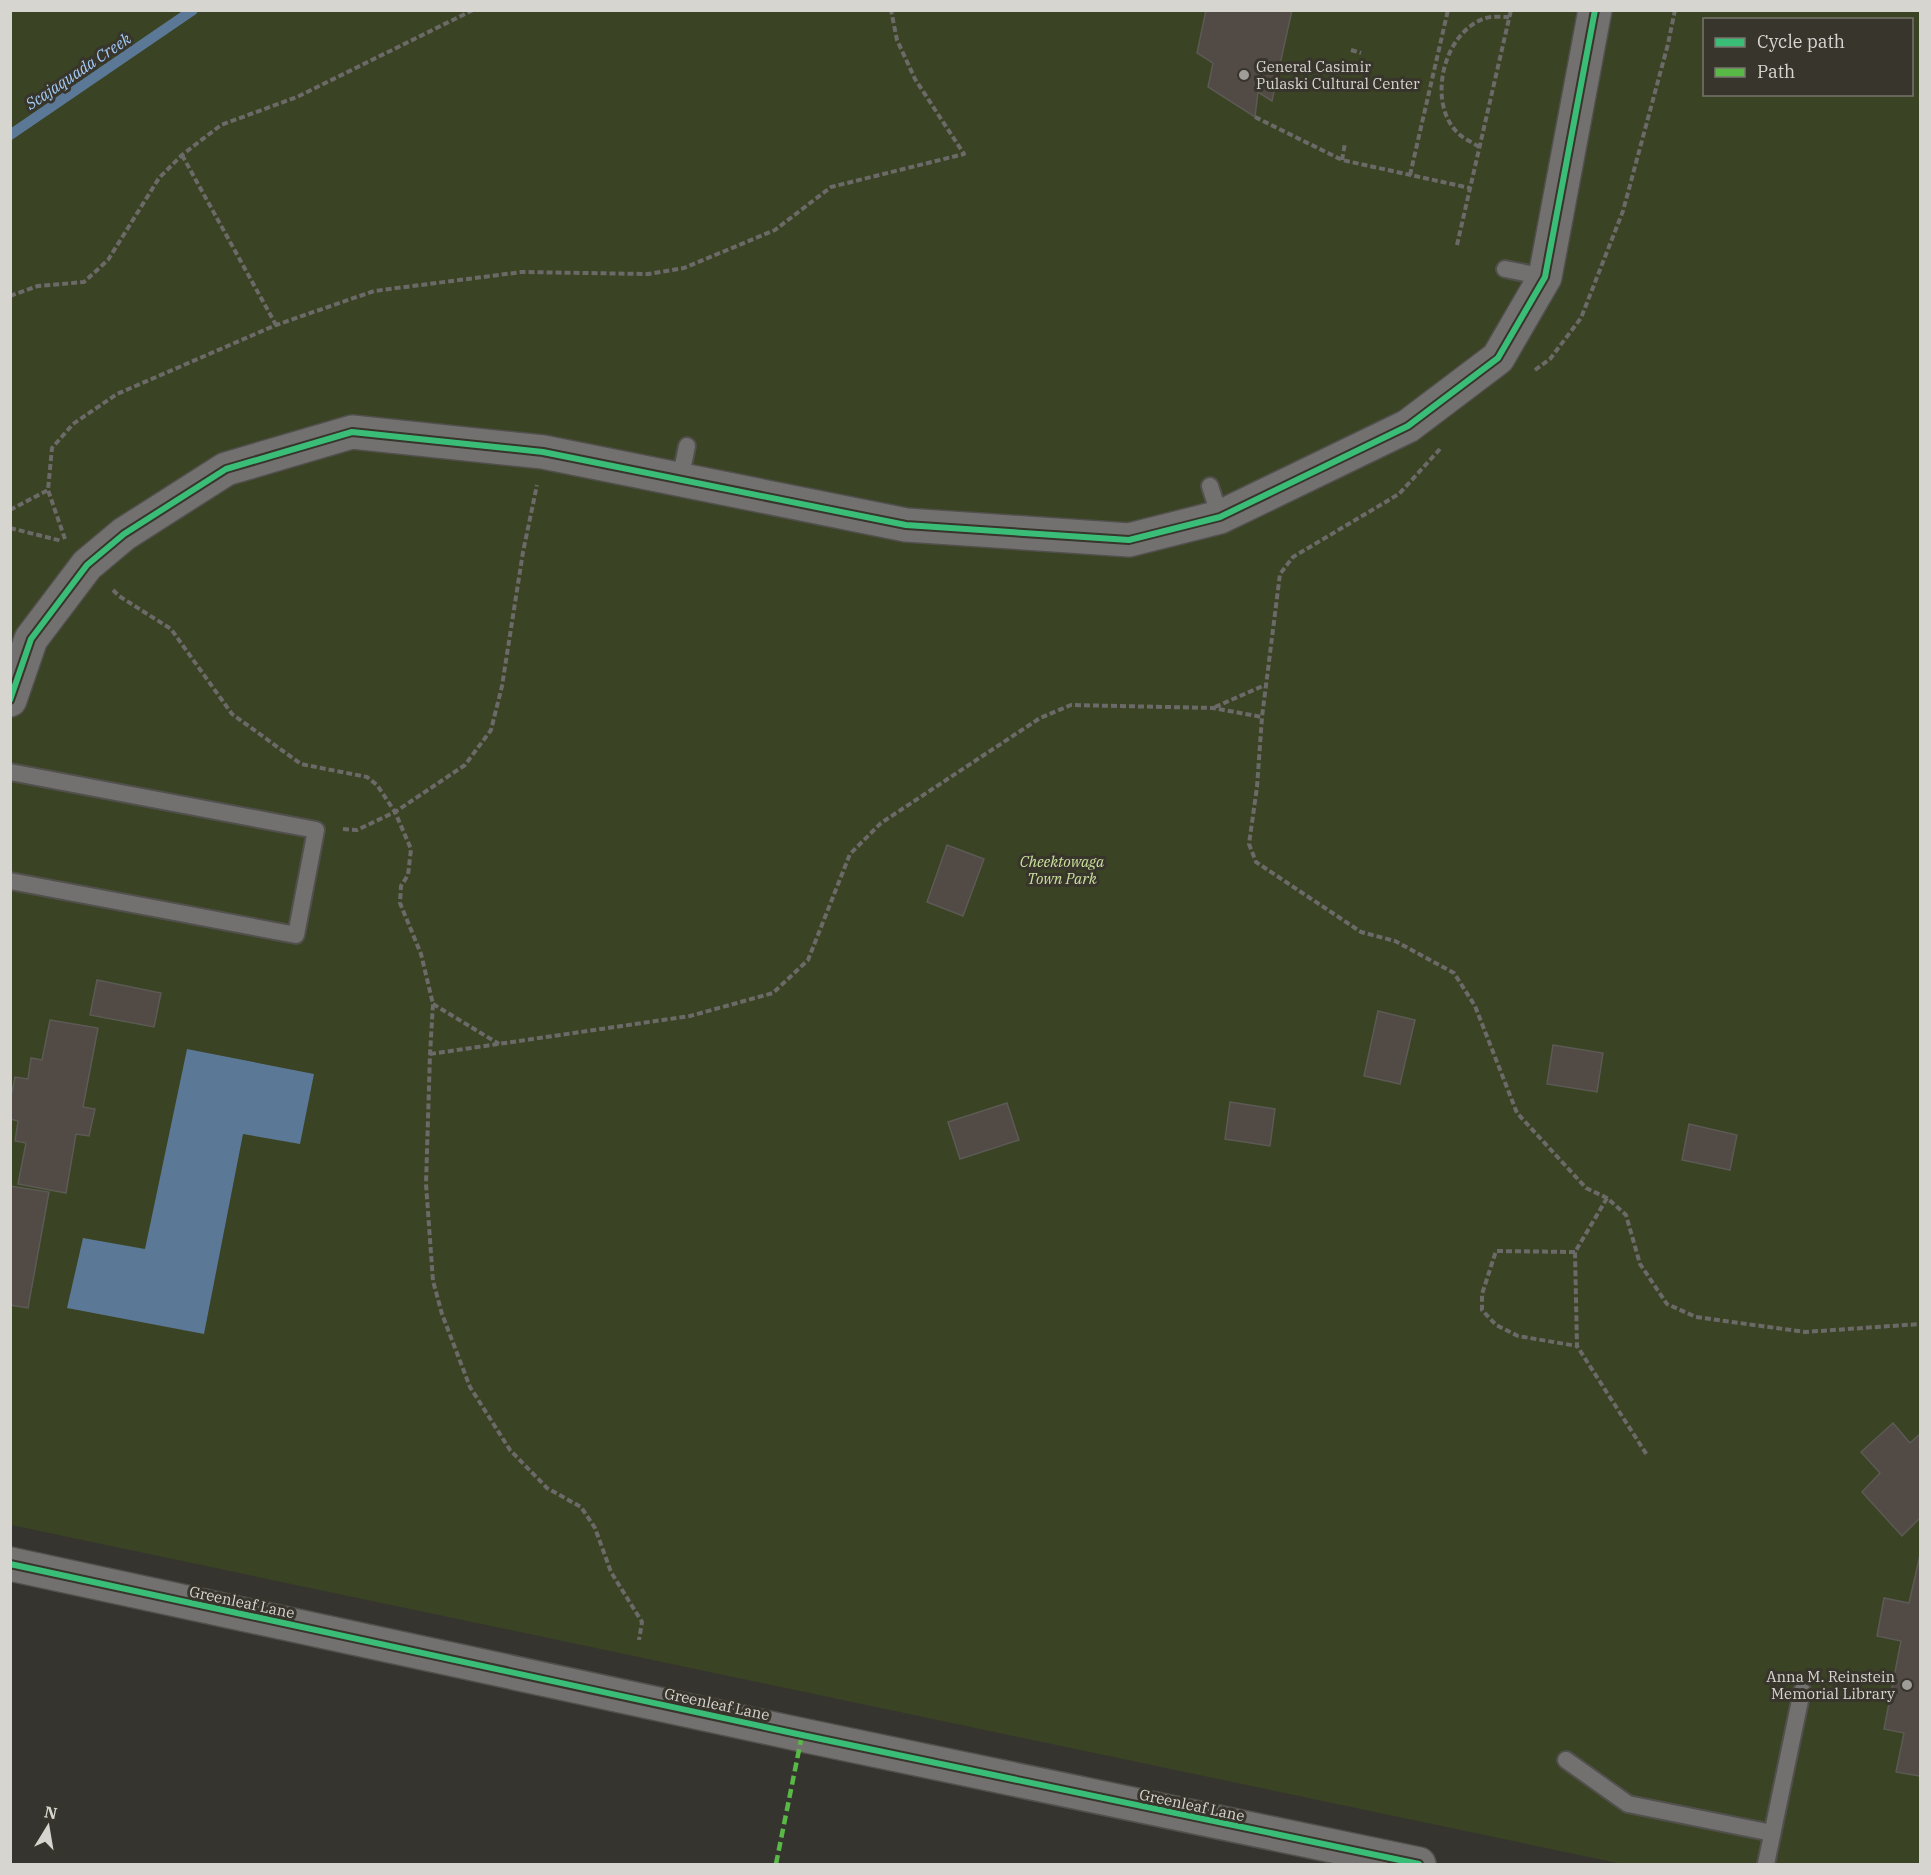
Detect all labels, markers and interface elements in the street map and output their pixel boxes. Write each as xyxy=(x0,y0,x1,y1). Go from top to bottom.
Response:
legend xyxy=(1703,18,1913,96)
water label: Scajaquada Creek xyxy=(21,28,135,114)
text: Cycle path xyxy=(1757,30,1845,53)
place label: General Casimir Pulaski Cultural Center xyxy=(1256,57,1420,93)
text: Path xyxy=(1757,60,1795,83)
marker: General Casimir Pulaski Cultural Center xyxy=(1237,68,1251,82)
park label: Cheektowaga Town Park xyxy=(1020,852,1105,888)
street label: Greenleaf Lane xyxy=(188,1582,296,1622)
place label: Anna M. Reinstein Memorial Library xyxy=(1766,1667,1895,1703)
marker: Anna M. Reinstein Memorial Library xyxy=(1900,1678,1914,1692)
street label: Greenleaf Lane xyxy=(663,1684,771,1724)
street label: Greenleaf Lane xyxy=(1138,1785,1246,1825)
north arrow xyxy=(18,1797,78,1857)
text: N xyxy=(43,1801,59,1823)

